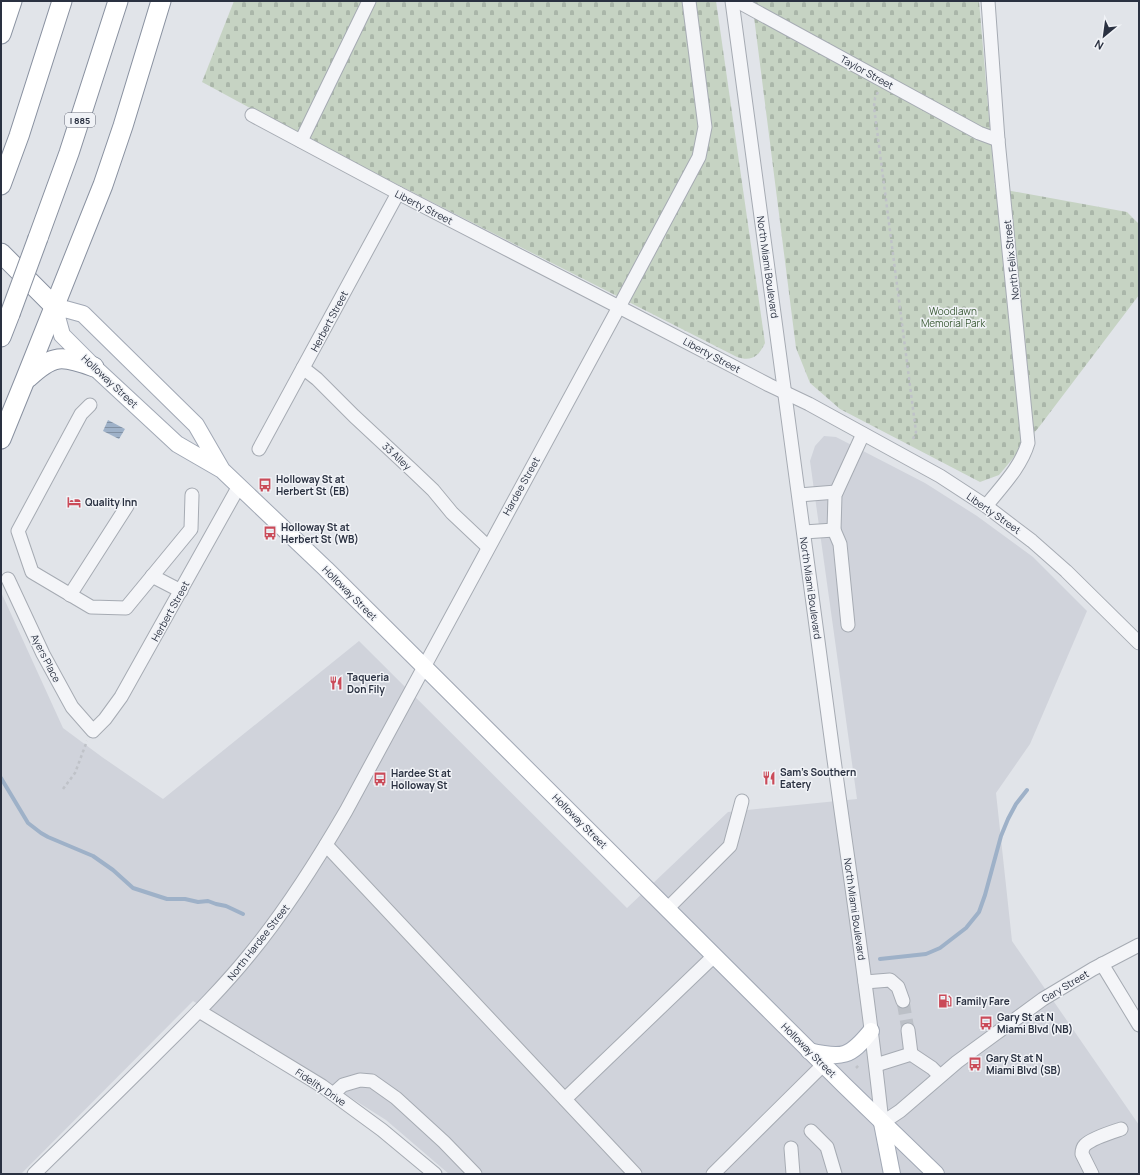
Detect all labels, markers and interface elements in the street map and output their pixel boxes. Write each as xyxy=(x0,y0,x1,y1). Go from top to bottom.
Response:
north arrow xyxy=(1084,16,1124,56)
text: N xyxy=(1092,37,1106,54)
street label: Taylor Street xyxy=(838,52,896,92)
road number: I 885 xyxy=(65,113,95,127)
street label: Liberty Street xyxy=(393,186,455,228)
street label: North Miami Boulevard xyxy=(754,215,782,319)
street label: North Felix Street xyxy=(1000,219,1022,301)
street label: Herbert Street xyxy=(307,288,351,354)
park label: Woodlawn Memorial Park xyxy=(921,304,986,330)
street label: Liberty Street xyxy=(681,334,743,376)
street label: Holloway Street xyxy=(79,351,141,411)
street label: 33 Alley xyxy=(379,439,415,474)
street label: Hardee Street xyxy=(499,454,543,518)
place label: Holloway St at Herbert St (EB) xyxy=(276,472,350,498)
bus stop icon: Holloway St at Herbert St (EB) xyxy=(257,477,273,493)
street label: Liberty Street xyxy=(964,489,1024,537)
hotel icon: Quality Inn xyxy=(66,494,82,510)
place label: Quality Inn xyxy=(85,495,137,509)
place label: Holloway St at Herbert St (WB) xyxy=(281,520,359,546)
bus stop icon: Holloway St at Herbert St (WB) xyxy=(262,525,278,541)
street label: North Miami Boulevard xyxy=(797,536,825,640)
street label: Holloway Street xyxy=(319,562,381,624)
street label: Herbert Street xyxy=(148,578,192,644)
street label: Ayers Place xyxy=(28,631,64,685)
place label: Taqueria Don Fily xyxy=(347,670,389,696)
restaurant icon: Taqueria Don Fily xyxy=(328,675,344,691)
place label: Sam's Southern Eatery xyxy=(780,765,856,791)
place label: Hardee St at Holloway St xyxy=(391,766,451,792)
restaurant icon: Sam's Southern Eatery xyxy=(761,770,777,786)
bus stop icon: Hardee St at Holloway St xyxy=(372,771,388,787)
street label: Holloway Street xyxy=(549,790,611,852)
street label: North Miami Boulevard xyxy=(841,857,869,961)
street label: North Hardee Street xyxy=(224,901,292,983)
street label: Gary Street xyxy=(1039,966,1091,1006)
fuel station icon: Family Fare xyxy=(937,993,953,1009)
place label: Family Fare xyxy=(956,994,1010,1008)
place label: Gary St at N Miami Blvd (NB) xyxy=(997,1010,1073,1036)
bus stop icon: Gary St at N Miami Blvd (NB) xyxy=(978,1015,994,1031)
street label: Holloway Street xyxy=(778,1019,840,1081)
place label: Gary St at N Miami Blvd (SB) xyxy=(986,1051,1061,1077)
bus stop icon: Gary St at N Miami Blvd (SB) xyxy=(967,1056,983,1072)
street label: Fidelity Drive xyxy=(293,1065,349,1109)

